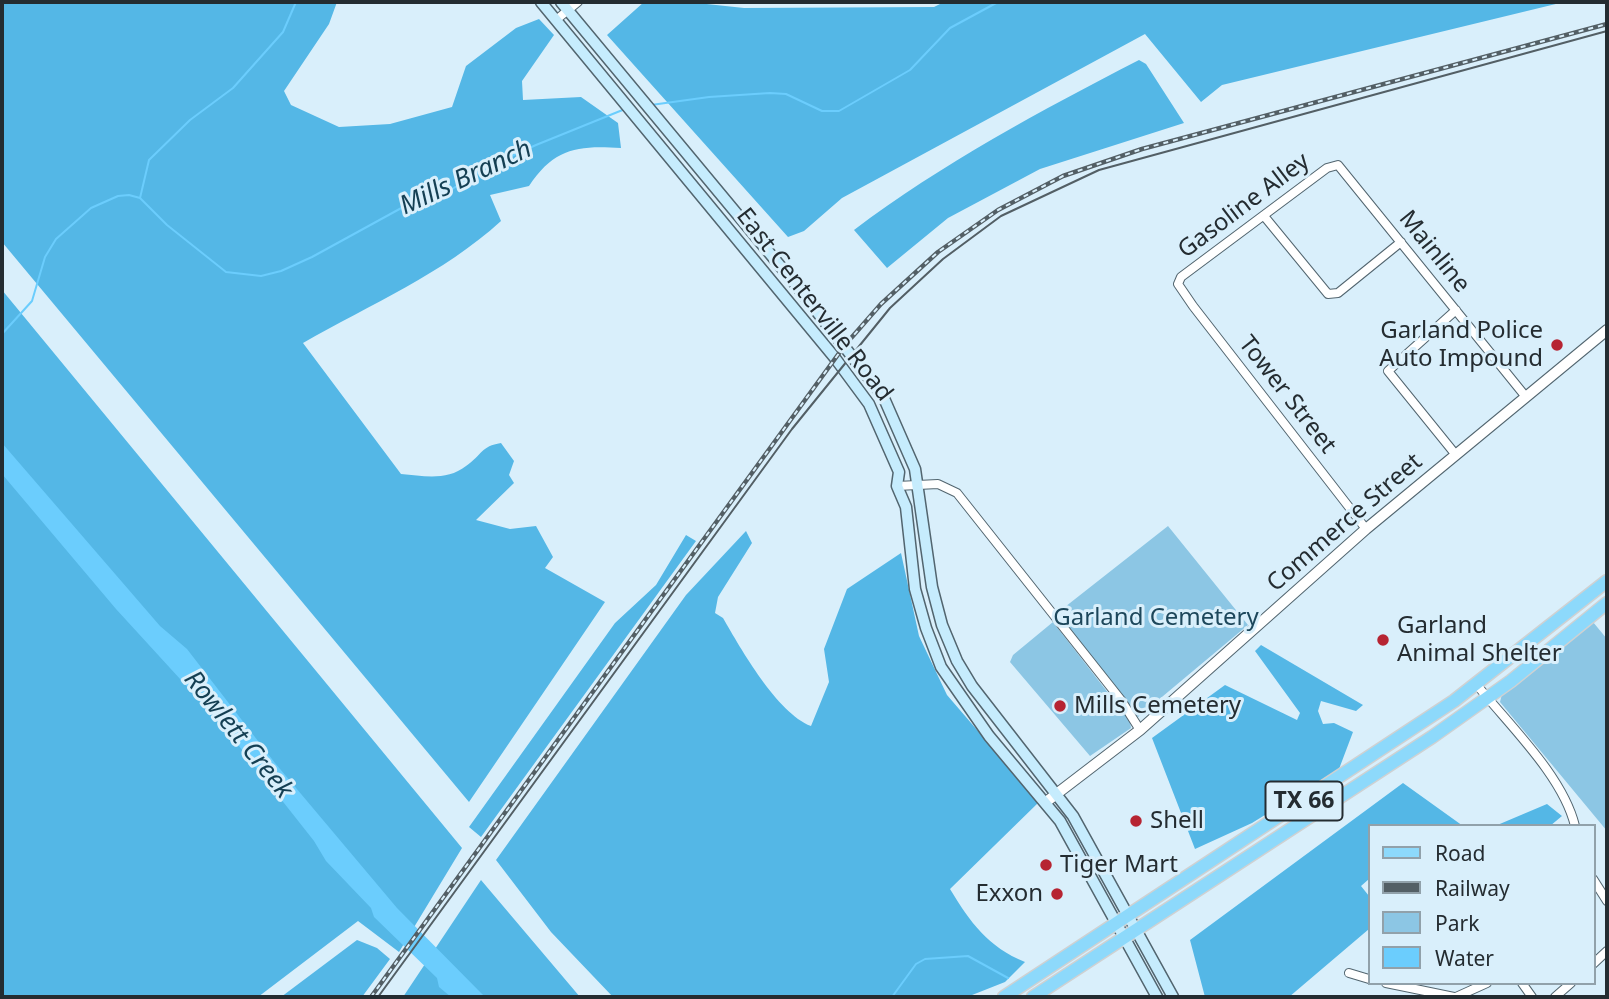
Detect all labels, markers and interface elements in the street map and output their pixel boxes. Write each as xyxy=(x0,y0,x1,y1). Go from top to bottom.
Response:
water label: Mills Branch xyxy=(395,134,537,222)
street label: Gasoline Alley xyxy=(1173,147,1315,265)
street label: East Centerville Road xyxy=(730,203,898,407)
street label: Mainline xyxy=(1392,205,1476,299)
place label: Garland Police Auto Impound xyxy=(1379,317,1543,373)
street label: Tower Street xyxy=(1232,330,1342,460)
marker: Garland Police Auto Impound xyxy=(1549,337,1565,353)
street label: Commerce Street xyxy=(1262,448,1428,598)
park label: Garland Cemetery xyxy=(1053,604,1259,632)
place label: Garland Animal Shelter xyxy=(1397,612,1562,668)
marker: Garland Animal Shelter xyxy=(1375,632,1391,648)
water label: Rowlett Creek xyxy=(177,665,299,805)
place label: Mills Cemetery xyxy=(1074,692,1241,720)
marker: Mills Cemetery xyxy=(1052,698,1068,714)
road number: TX 66 xyxy=(1266,782,1342,820)
place label: Shell xyxy=(1150,807,1204,835)
marker: Shell xyxy=(1128,813,1144,829)
legend xyxy=(1368,824,1595,985)
text: Road xyxy=(1435,839,1485,867)
place label: Tiger Mart xyxy=(1060,851,1178,879)
marker: Tiger Mart xyxy=(1038,857,1054,873)
text: Railway xyxy=(1435,874,1510,902)
place label: Exxon xyxy=(975,880,1043,908)
marker: Exxon xyxy=(1049,886,1065,902)
text: Park xyxy=(1435,909,1479,937)
text: Water xyxy=(1435,944,1494,972)

